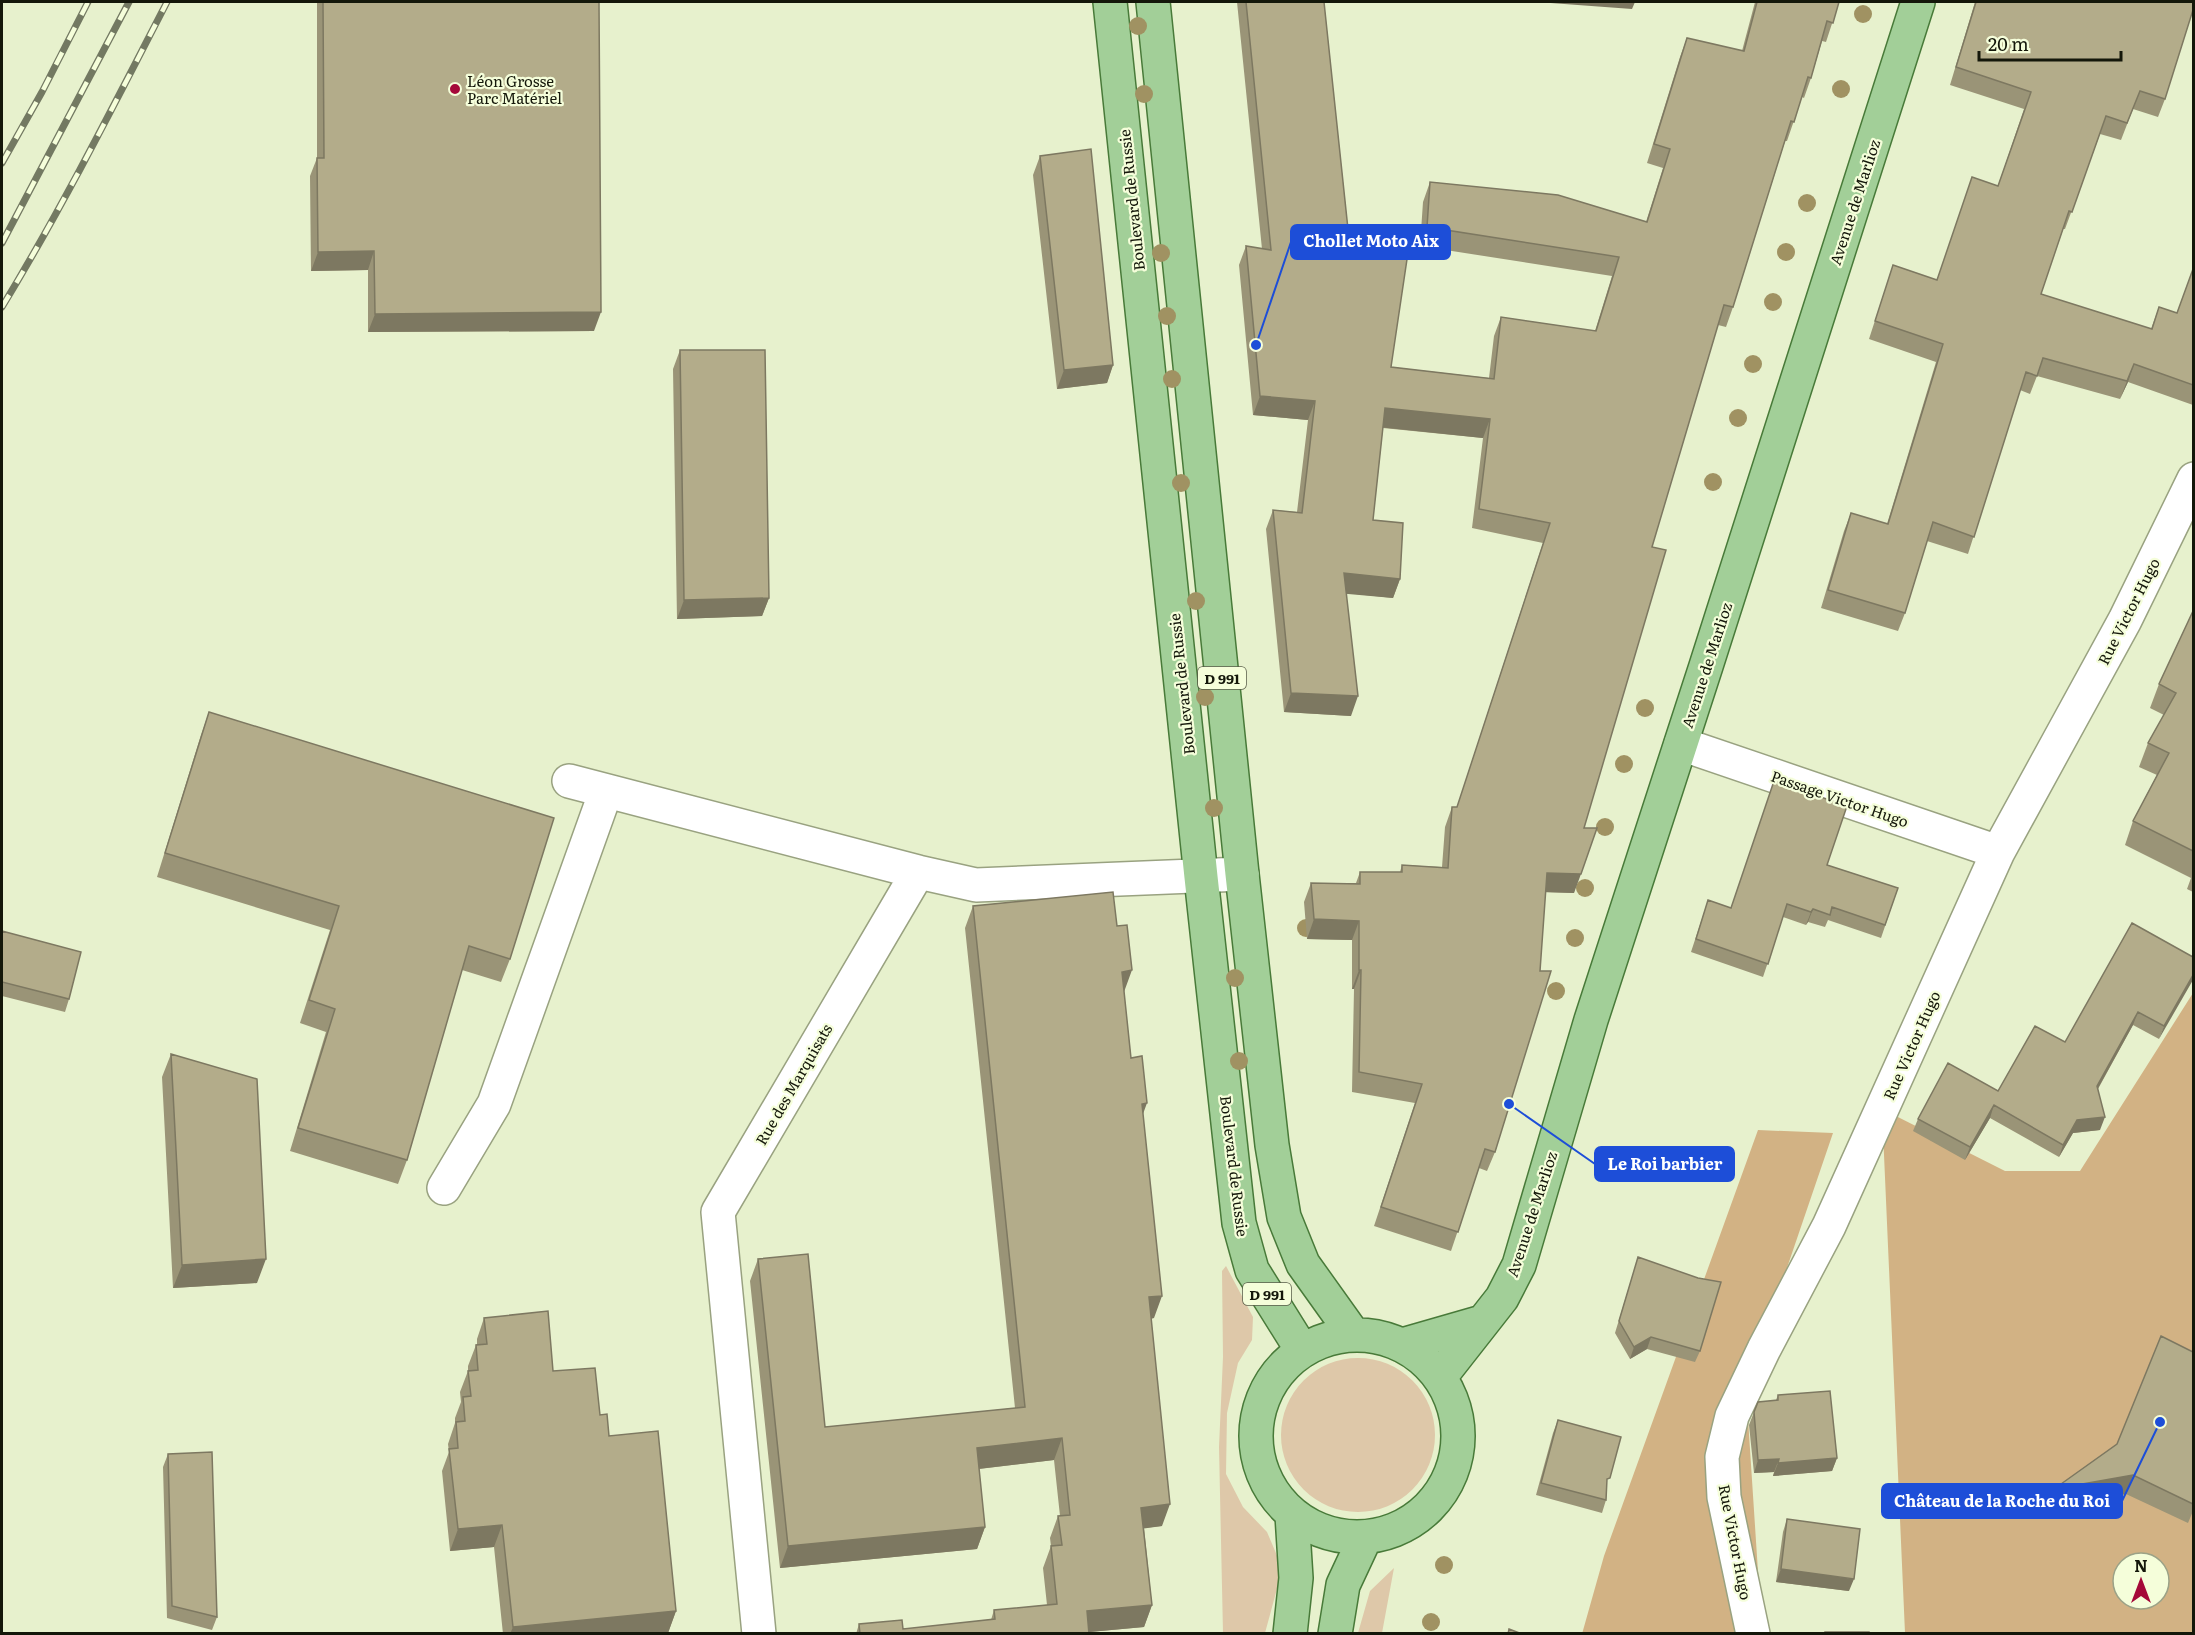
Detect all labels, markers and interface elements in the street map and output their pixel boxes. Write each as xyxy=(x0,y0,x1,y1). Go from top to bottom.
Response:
scale bar xyxy=(1979,24,2122,62)
text: 20 m xyxy=(1988,30,2029,57)
place label: Léon Grosse Parc Matériel xyxy=(467,69,562,109)
marker: Léon Grosse Parc Matériel xyxy=(448,82,462,96)
street label: Boulevard de Russie xyxy=(1112,128,1150,272)
street label: Avenue de Marlioz xyxy=(1823,136,1885,268)
callout: Chollet Moto Aix xyxy=(1291,225,1450,259)
text: Chollet Moto Aix xyxy=(1303,228,1439,252)
street label: Rue Victor Hugo xyxy=(2091,553,2165,668)
street label: Avenue de Marlioz xyxy=(1675,599,1737,731)
street label: Boulevard de Russie xyxy=(1162,612,1200,756)
road number: D 991 xyxy=(1198,667,1246,689)
street label: Passage Victor Hugo xyxy=(1768,764,1912,832)
street label: Rue Victor Hugo xyxy=(1877,987,1945,1103)
street label: Rue des Marquisats xyxy=(749,1019,837,1149)
street label: Boulevard de Russie xyxy=(1215,1094,1255,1238)
callout: Le Roi barbier xyxy=(1595,1147,1734,1181)
street label: Avenue de Marlioz xyxy=(1500,1148,1562,1280)
text: Le Roi barbier xyxy=(1608,1151,1723,1175)
road number: D 991 xyxy=(1243,1283,1291,1305)
street label: Rue Victor Hugo xyxy=(1714,1482,1759,1602)
callout: Château de la Roche du Roi xyxy=(1882,1484,2122,1518)
text: Château de la Roche du Roi xyxy=(1894,1488,2110,1512)
north arrow xyxy=(2111,1551,2171,1611)
text: N xyxy=(2134,1553,2148,1577)

